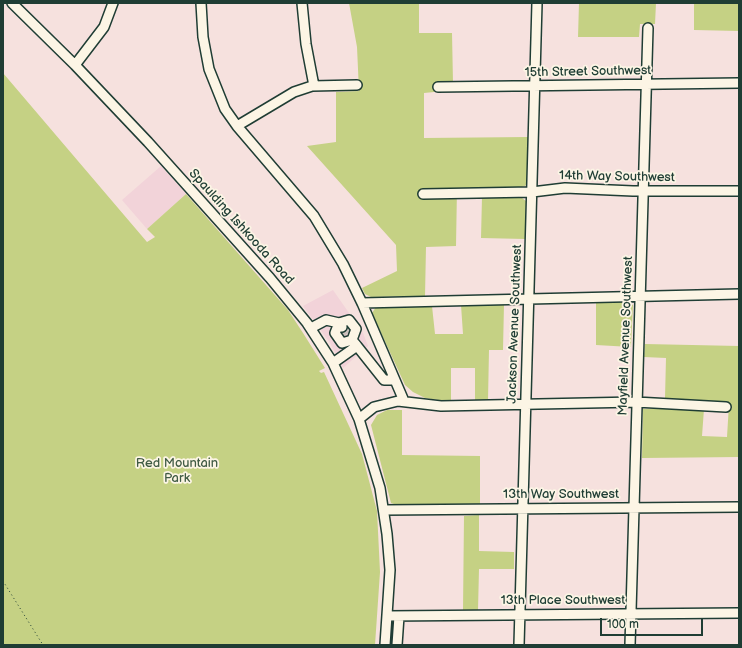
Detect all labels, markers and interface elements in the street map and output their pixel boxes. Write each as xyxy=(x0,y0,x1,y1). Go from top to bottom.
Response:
street label: 15th Street Southwest xyxy=(525,63,651,81)
street label: Spaulding Ishkooda Road xyxy=(185,166,297,288)
street label: 14th Way Southwest xyxy=(559,168,675,186)
street label: Jackson Avenue Southwest xyxy=(504,244,526,404)
street label: Mayfield Avenue Southwest xyxy=(615,256,637,416)
park label: Red Mountain Park xyxy=(136,456,218,487)
street label: 13th Way Southwest xyxy=(503,487,619,503)
street label: 13th Place Southwest xyxy=(501,593,625,609)
scale bar xyxy=(602,610,705,636)
text: 100 m xyxy=(607,617,639,632)

